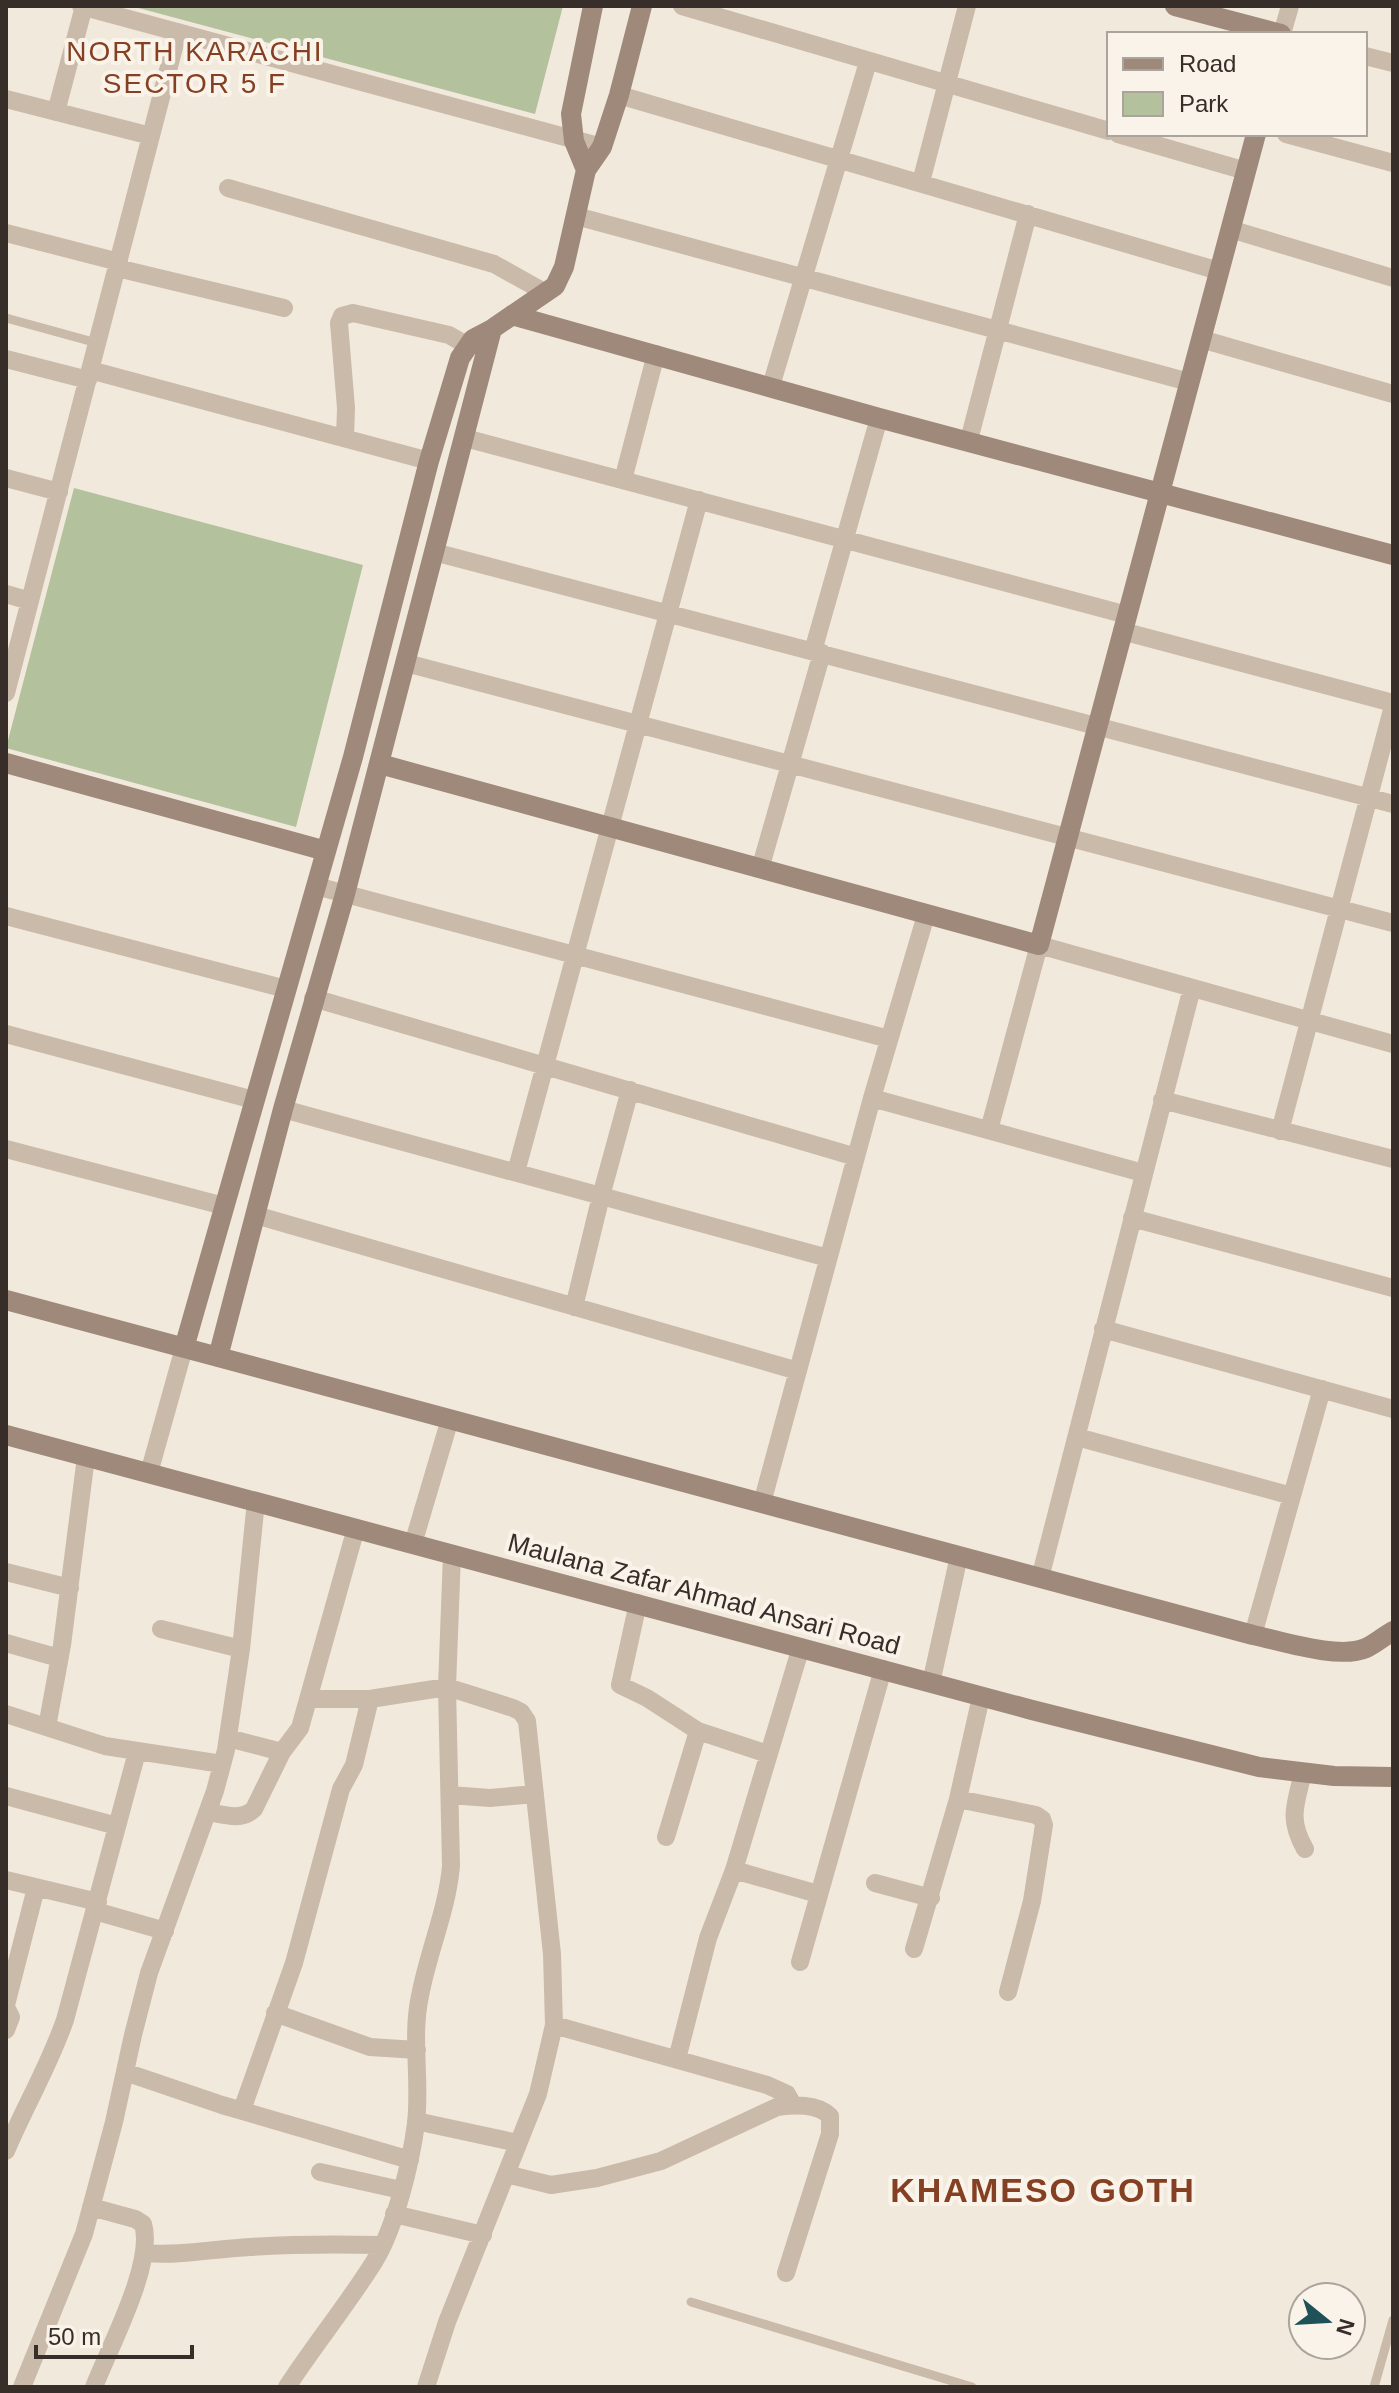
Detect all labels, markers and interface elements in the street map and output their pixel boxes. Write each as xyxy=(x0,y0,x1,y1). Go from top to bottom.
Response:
legend xyxy=(1107,32,1367,136)
district label: NORTH KARACHI SECTOR 5 F xyxy=(66,36,324,99)
text: Road xyxy=(1179,50,1236,77)
text: Park xyxy=(1179,90,1229,117)
street label: Maulana Zafar Ahmad Ansari Road xyxy=(505,1527,903,1661)
district label: KHAMESO GOTH xyxy=(890,2171,1196,2209)
north arrow xyxy=(1287,2281,1367,2361)
scale bar xyxy=(36,2309,192,2359)
text: N xyxy=(1331,2316,1360,2338)
text: 50 m xyxy=(48,2323,101,2350)

